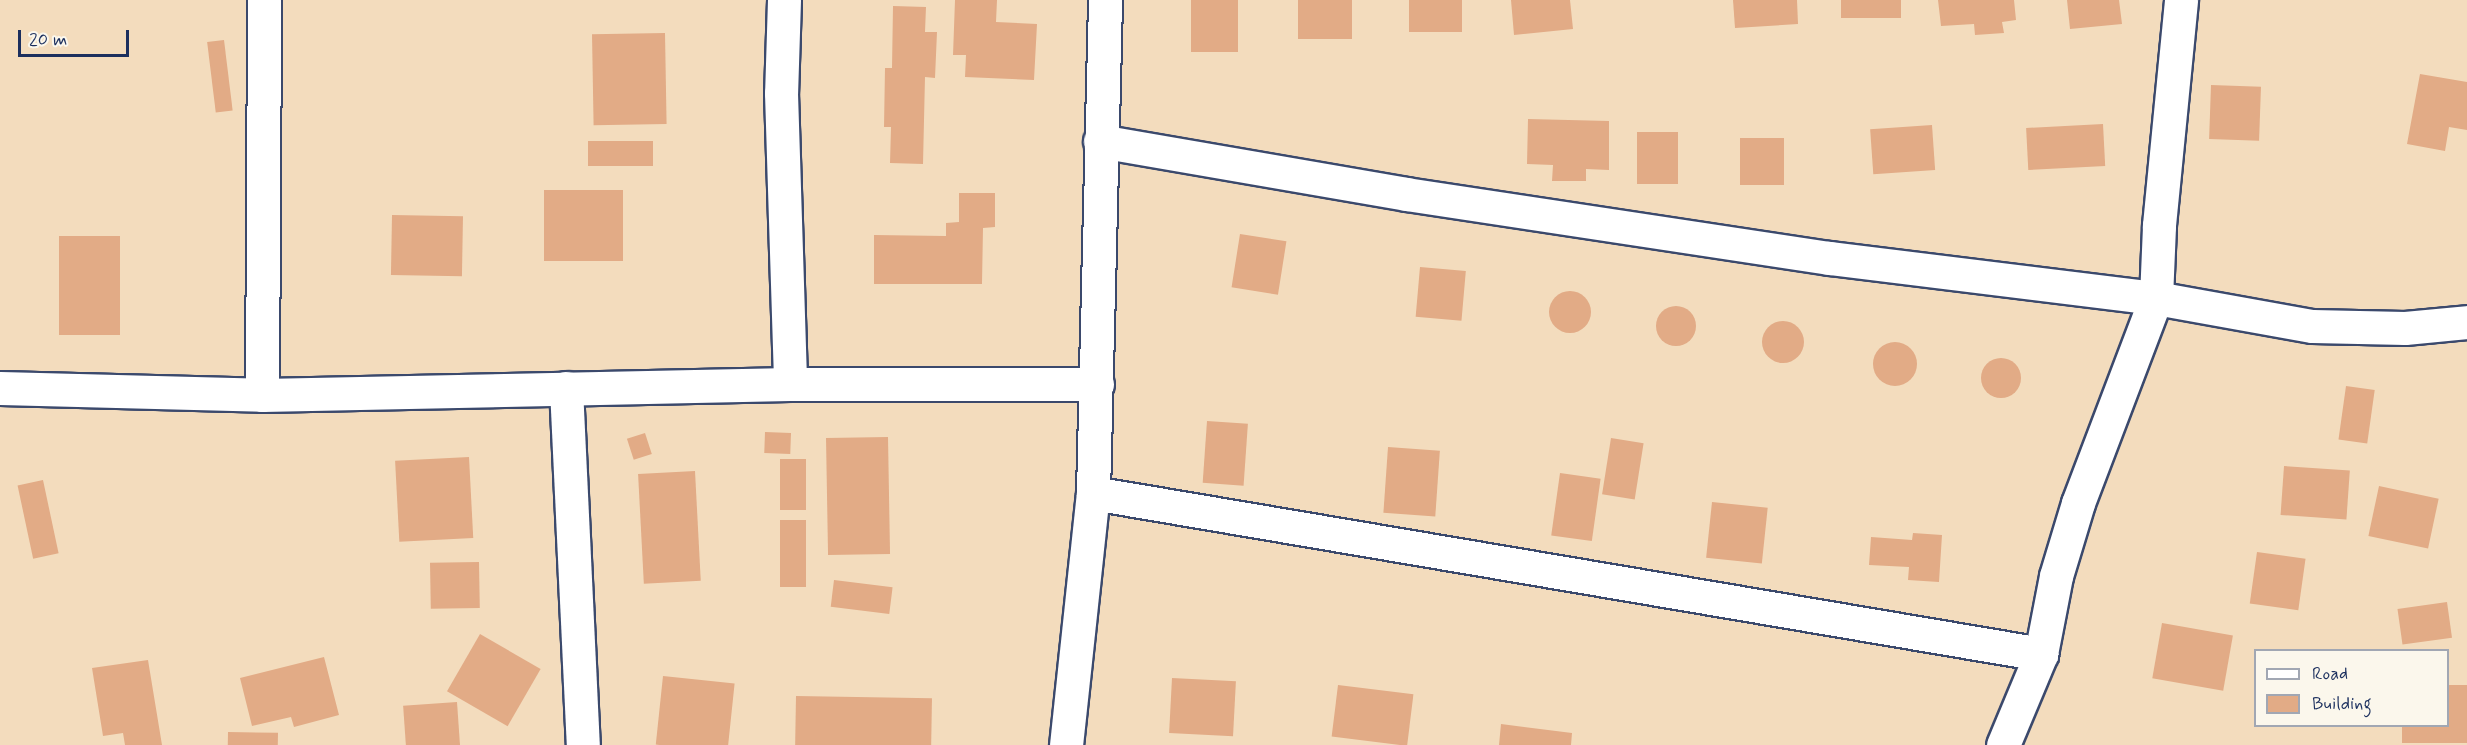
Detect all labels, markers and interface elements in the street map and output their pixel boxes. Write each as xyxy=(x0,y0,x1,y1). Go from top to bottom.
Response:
scale bar xyxy=(21,18,132,56)
text: 20 m xyxy=(29,28,67,52)
legend xyxy=(2254,649,2449,727)
text: Road xyxy=(2312,662,2348,686)
text: Building xyxy=(2312,692,2372,716)

